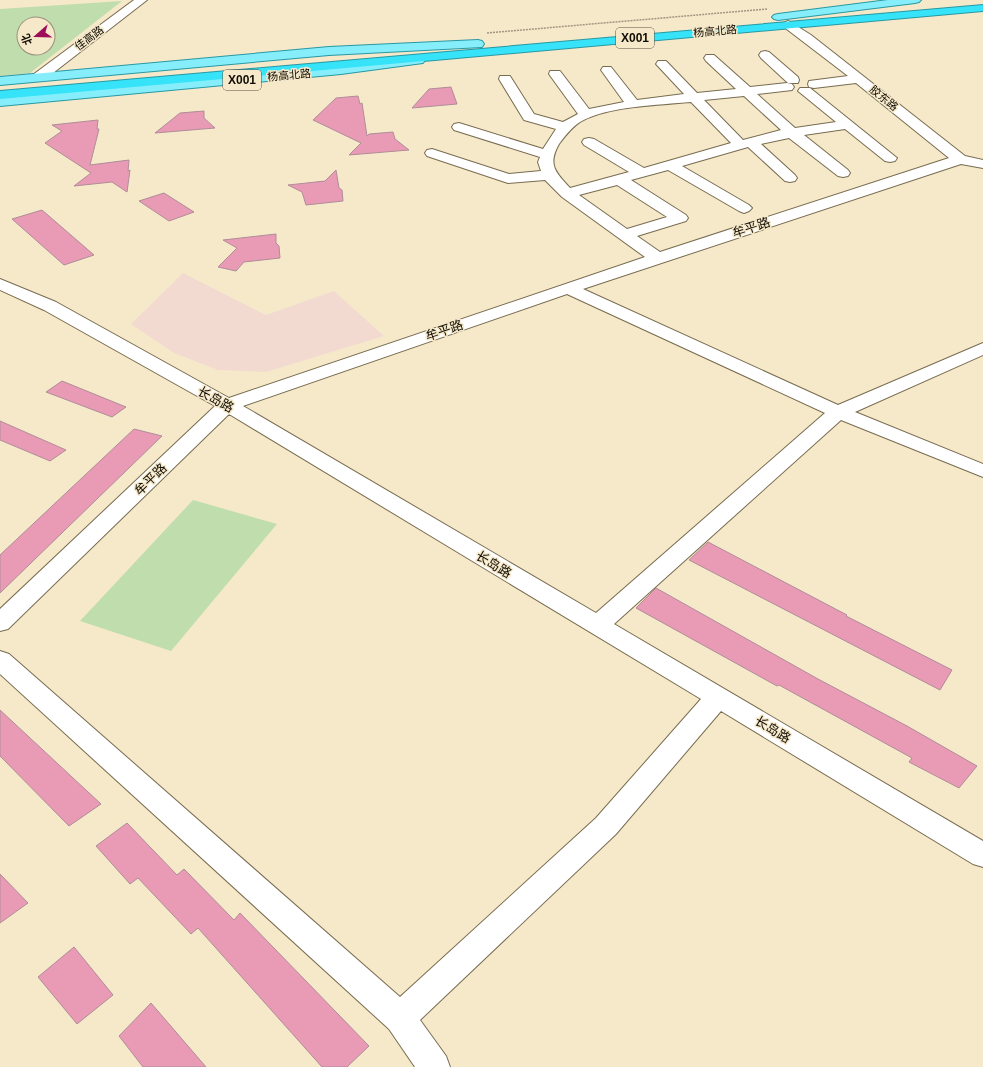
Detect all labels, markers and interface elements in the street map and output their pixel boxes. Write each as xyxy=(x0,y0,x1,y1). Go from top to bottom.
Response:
north arrow xyxy=(16,16,56,56)
street label: 佳高路 xyxy=(72,23,106,53)
street label: 杨高北路 xyxy=(693,23,737,39)
road number: X001 xyxy=(616,28,654,48)
text: 北 xyxy=(19,32,34,47)
street label: 杨高北路 xyxy=(267,67,311,83)
road number: X001 xyxy=(223,70,261,90)
street label: 胶东路 xyxy=(867,83,901,113)
street label: 牟平路 xyxy=(730,214,772,241)
street label: 牟平路 xyxy=(423,317,465,344)
street label: 长岛路 xyxy=(195,383,236,415)
street label: 牟平路 xyxy=(131,460,170,498)
street label: 长岛路 xyxy=(473,548,514,581)
street label: 长岛路 xyxy=(752,713,793,746)

